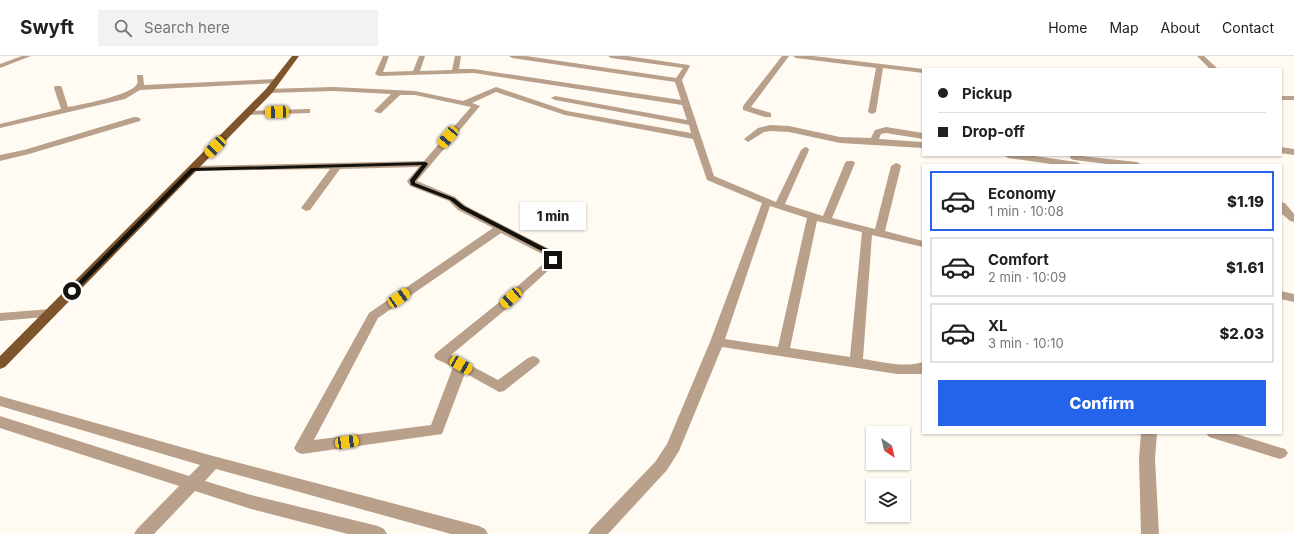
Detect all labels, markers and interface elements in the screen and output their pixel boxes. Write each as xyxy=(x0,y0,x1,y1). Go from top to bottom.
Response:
search box xyxy=(98,10,378,46)
text: Swyft xyxy=(20,16,74,39)
icon: search xyxy=(112,17,134,39)
text: Search here xyxy=(144,18,230,37)
text: Home xyxy=(1048,19,1087,36)
text: Map xyxy=(1109,19,1139,36)
text: About xyxy=(1161,19,1200,36)
text: Contact xyxy=(1222,19,1274,36)
text: Pickup xyxy=(962,84,1012,103)
car xyxy=(265,106,289,118)
text: Drop-off xyxy=(962,122,1025,141)
car xyxy=(436,124,460,150)
car xyxy=(202,134,228,160)
icon: car xyxy=(940,183,976,219)
text: Economy xyxy=(988,184,1056,203)
text: $1.19 xyxy=(1227,192,1264,211)
callout: 1 min xyxy=(520,202,586,230)
text: 1 min · 10:08 xyxy=(988,203,1064,219)
text: 1 min xyxy=(537,208,569,224)
icon: car xyxy=(940,249,976,285)
text: Comfort xyxy=(988,250,1049,269)
route end xyxy=(544,251,562,269)
text: $1.61 xyxy=(1226,258,1264,277)
text: 2 min · 10:09 xyxy=(988,269,1066,285)
route start xyxy=(63,282,81,300)
car xyxy=(386,286,412,310)
car xyxy=(498,286,524,310)
icon: car xyxy=(940,315,976,351)
text: XL xyxy=(988,316,1008,335)
text: $2.03 xyxy=(1219,324,1264,343)
text: 3 min · 10:10 xyxy=(988,335,1064,351)
car xyxy=(448,354,474,376)
button: Confirm xyxy=(938,380,1266,426)
north arrow xyxy=(866,426,910,470)
map controls xyxy=(866,426,910,522)
car xyxy=(334,434,360,450)
button: layers xyxy=(866,478,910,522)

